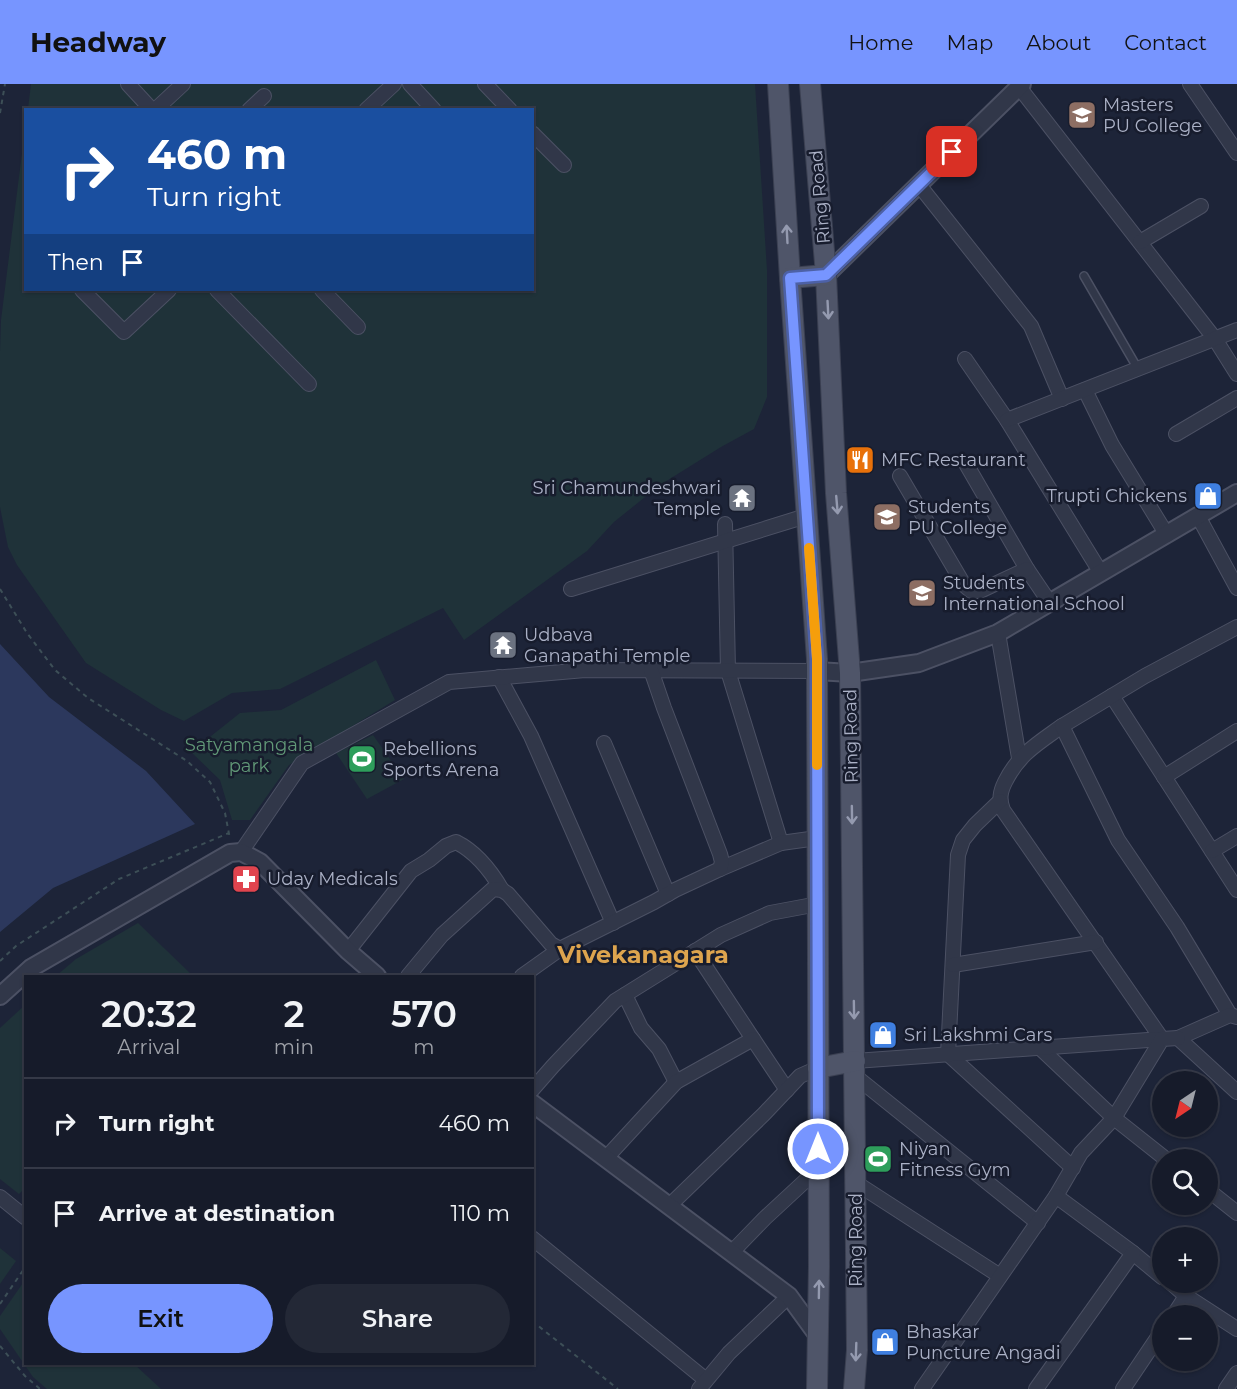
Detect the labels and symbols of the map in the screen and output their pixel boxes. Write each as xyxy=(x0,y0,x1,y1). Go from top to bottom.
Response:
place label: Masters PU College xyxy=(1103,94,1202,137)
school or university icon: Masters PU College xyxy=(1066,99,1098,131)
pin xyxy=(926,126,977,177)
street label: Ring Road xyxy=(805,149,835,245)
one-way arrow xyxy=(781,224,792,244)
one-way arrow xyxy=(822,299,833,319)
restaurant icon: MFC Restaurant xyxy=(844,444,876,476)
place label: MFC Restaurant xyxy=(881,449,1026,471)
place label: Sri Chamundeshwari Temple xyxy=(533,477,721,520)
shop icon: Trupti Chickens xyxy=(1192,480,1224,512)
temple icon: Sri Chamundeshwari Temple xyxy=(726,482,758,514)
place label: Trupti Chickens xyxy=(1047,485,1187,507)
one-way arrow xyxy=(832,494,843,514)
place label: Students PU College xyxy=(908,496,1007,539)
school or university icon: Students PU College xyxy=(871,501,903,533)
place label: Students International School xyxy=(943,572,1125,615)
school or university icon: Students International School xyxy=(906,577,938,609)
place label: Udbava Ganapathi Temple xyxy=(524,624,690,667)
temple icon: Udbava Ganapathi Temple xyxy=(487,629,519,661)
street label: Ring Road xyxy=(839,689,863,783)
park label: Satyamangala park xyxy=(185,734,313,777)
place label: Rebellions Sports Arena xyxy=(383,738,499,781)
sports icon: Rebellions Sports Arena xyxy=(346,743,378,775)
one-way arrow xyxy=(846,805,858,825)
pharmacy icon: Uday Medicals xyxy=(230,863,262,895)
place label: Uday Medicals xyxy=(267,868,398,890)
district label: Vivekanagara xyxy=(556,940,729,969)
one-way arrow xyxy=(848,1000,860,1020)
shop icon: Sri Lakshmi Cars xyxy=(867,1019,899,1051)
place label: Sri Lakshmi Cars xyxy=(904,1024,1052,1046)
north arrow xyxy=(1152,1071,1218,1137)
position arrow xyxy=(786,1117,850,1181)
place label: Niyan Fitness Gym xyxy=(899,1138,1010,1181)
sports icon: Niyan Fitness Gym xyxy=(862,1143,894,1175)
street label: Ring Road xyxy=(845,1193,867,1287)
one-way arrow xyxy=(813,1279,824,1299)
place label: Bhaskar Puncture Angadi xyxy=(906,1321,1060,1364)
shop icon: Bhaskar Puncture Angadi xyxy=(869,1326,901,1358)
one-way arrow xyxy=(850,1342,862,1361)

